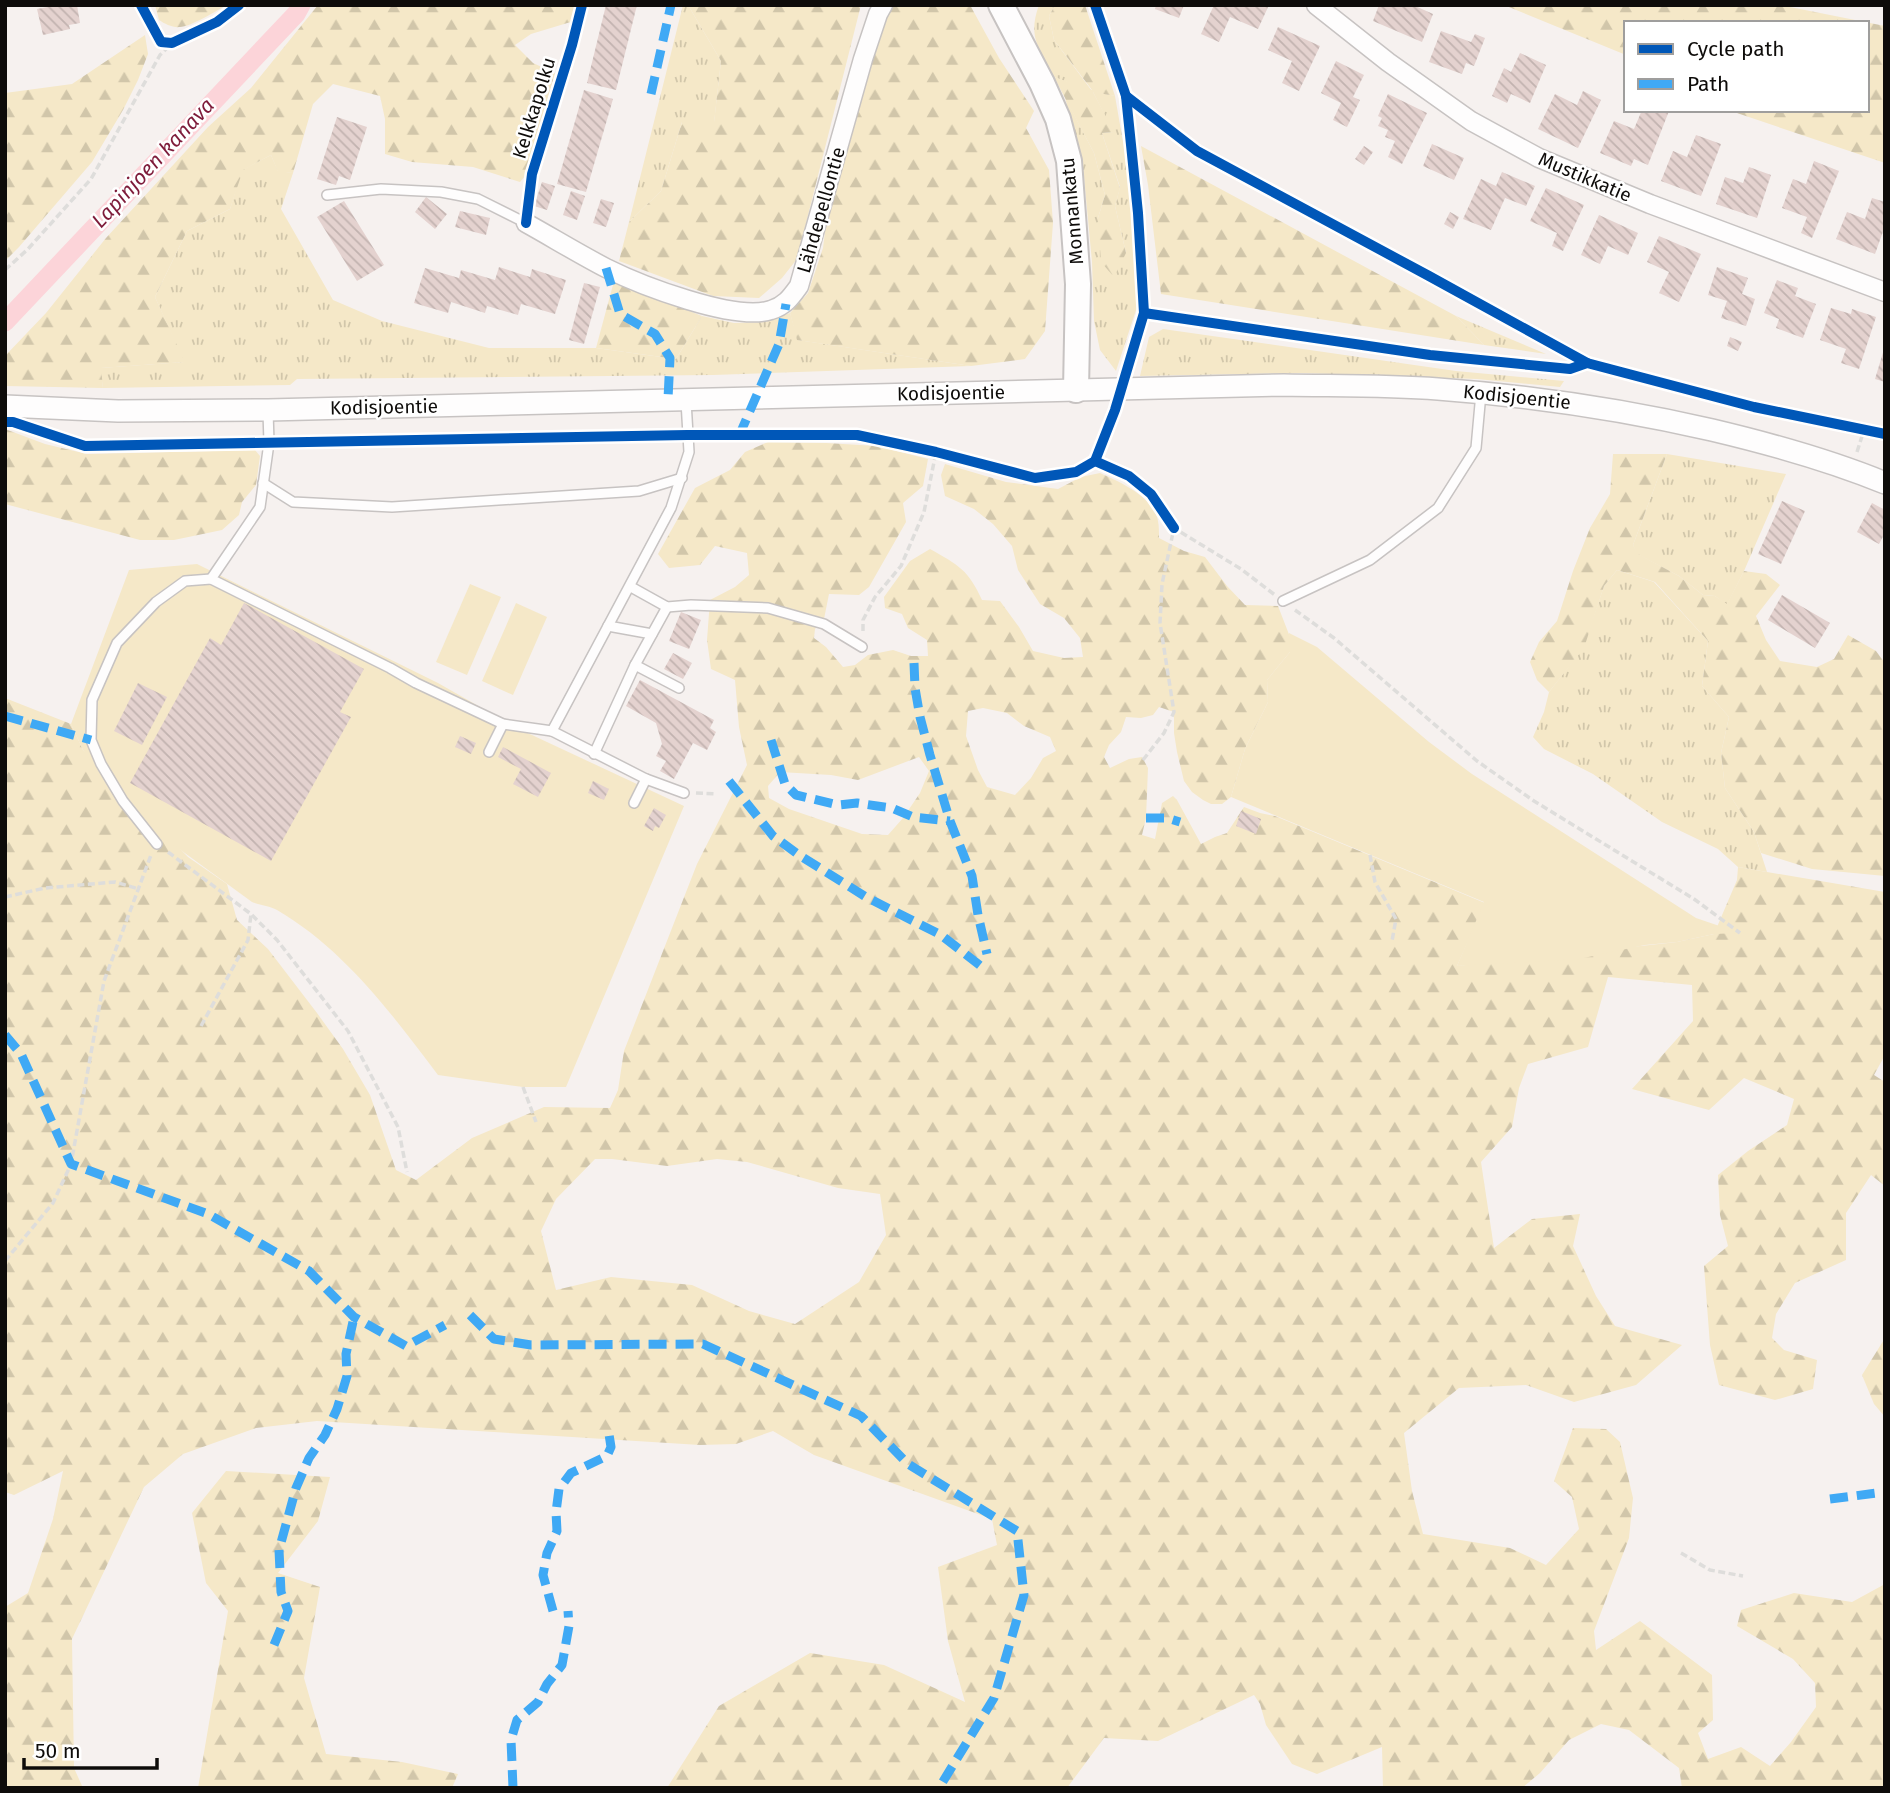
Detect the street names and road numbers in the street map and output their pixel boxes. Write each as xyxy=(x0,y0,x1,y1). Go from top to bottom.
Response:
street label: Kelkkapolku xyxy=(508,54,560,162)
street label: Lähdepellontie xyxy=(792,144,850,276)
street label: Mustikkatie xyxy=(1535,147,1635,207)
street label: Monnankatu xyxy=(1056,157,1088,265)
street label: Kodisjoentie xyxy=(1462,380,1572,414)
street label: Kodisjoentie xyxy=(897,381,1005,405)
street label: Kodisjoentie xyxy=(330,395,438,419)

